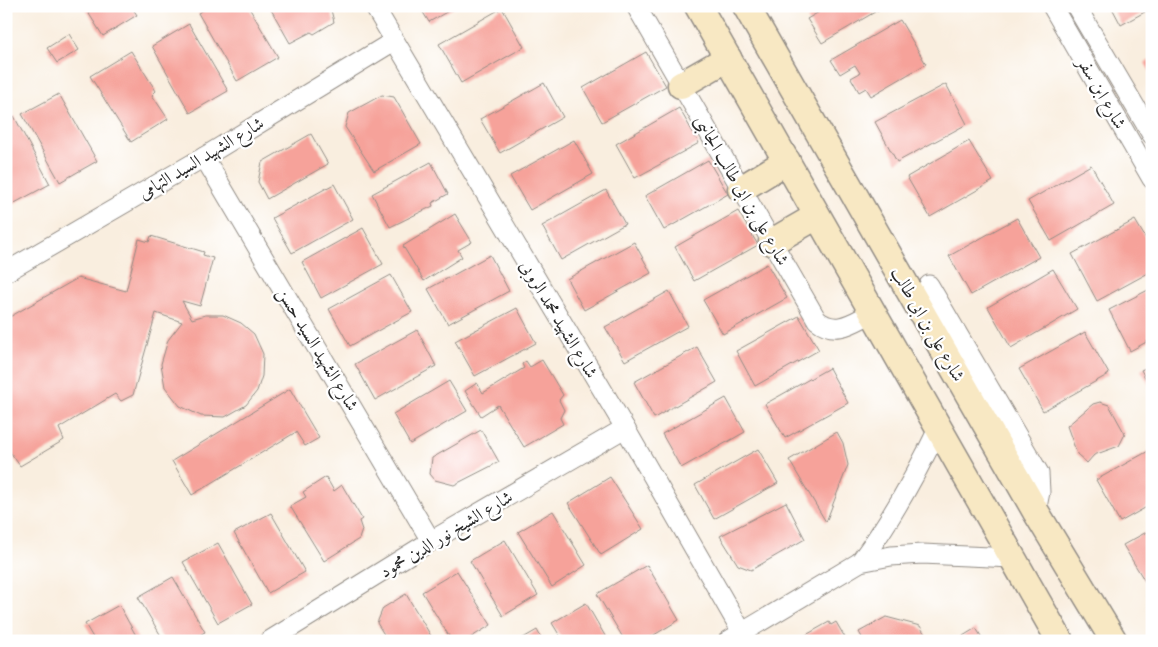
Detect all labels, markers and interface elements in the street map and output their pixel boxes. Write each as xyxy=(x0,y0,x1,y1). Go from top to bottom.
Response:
street label: شارع ابن سفر xyxy=(1068,51,1131,135)
street label: شارع على بن ابى طالب الجانبى xyxy=(686,111,794,271)
street label: شارع الشهيد السيد التهامى xyxy=(134,112,270,208)
street label: شارع الشهيد محمد الروبى xyxy=(512,256,603,384)
street label: شارع على بن ابى طالب xyxy=(883,263,970,387)
street label: شارع الشهيد السيد حسن xyxy=(269,283,364,417)
street label: شارع الشيخ نور الدين محمود xyxy=(375,486,519,587)

